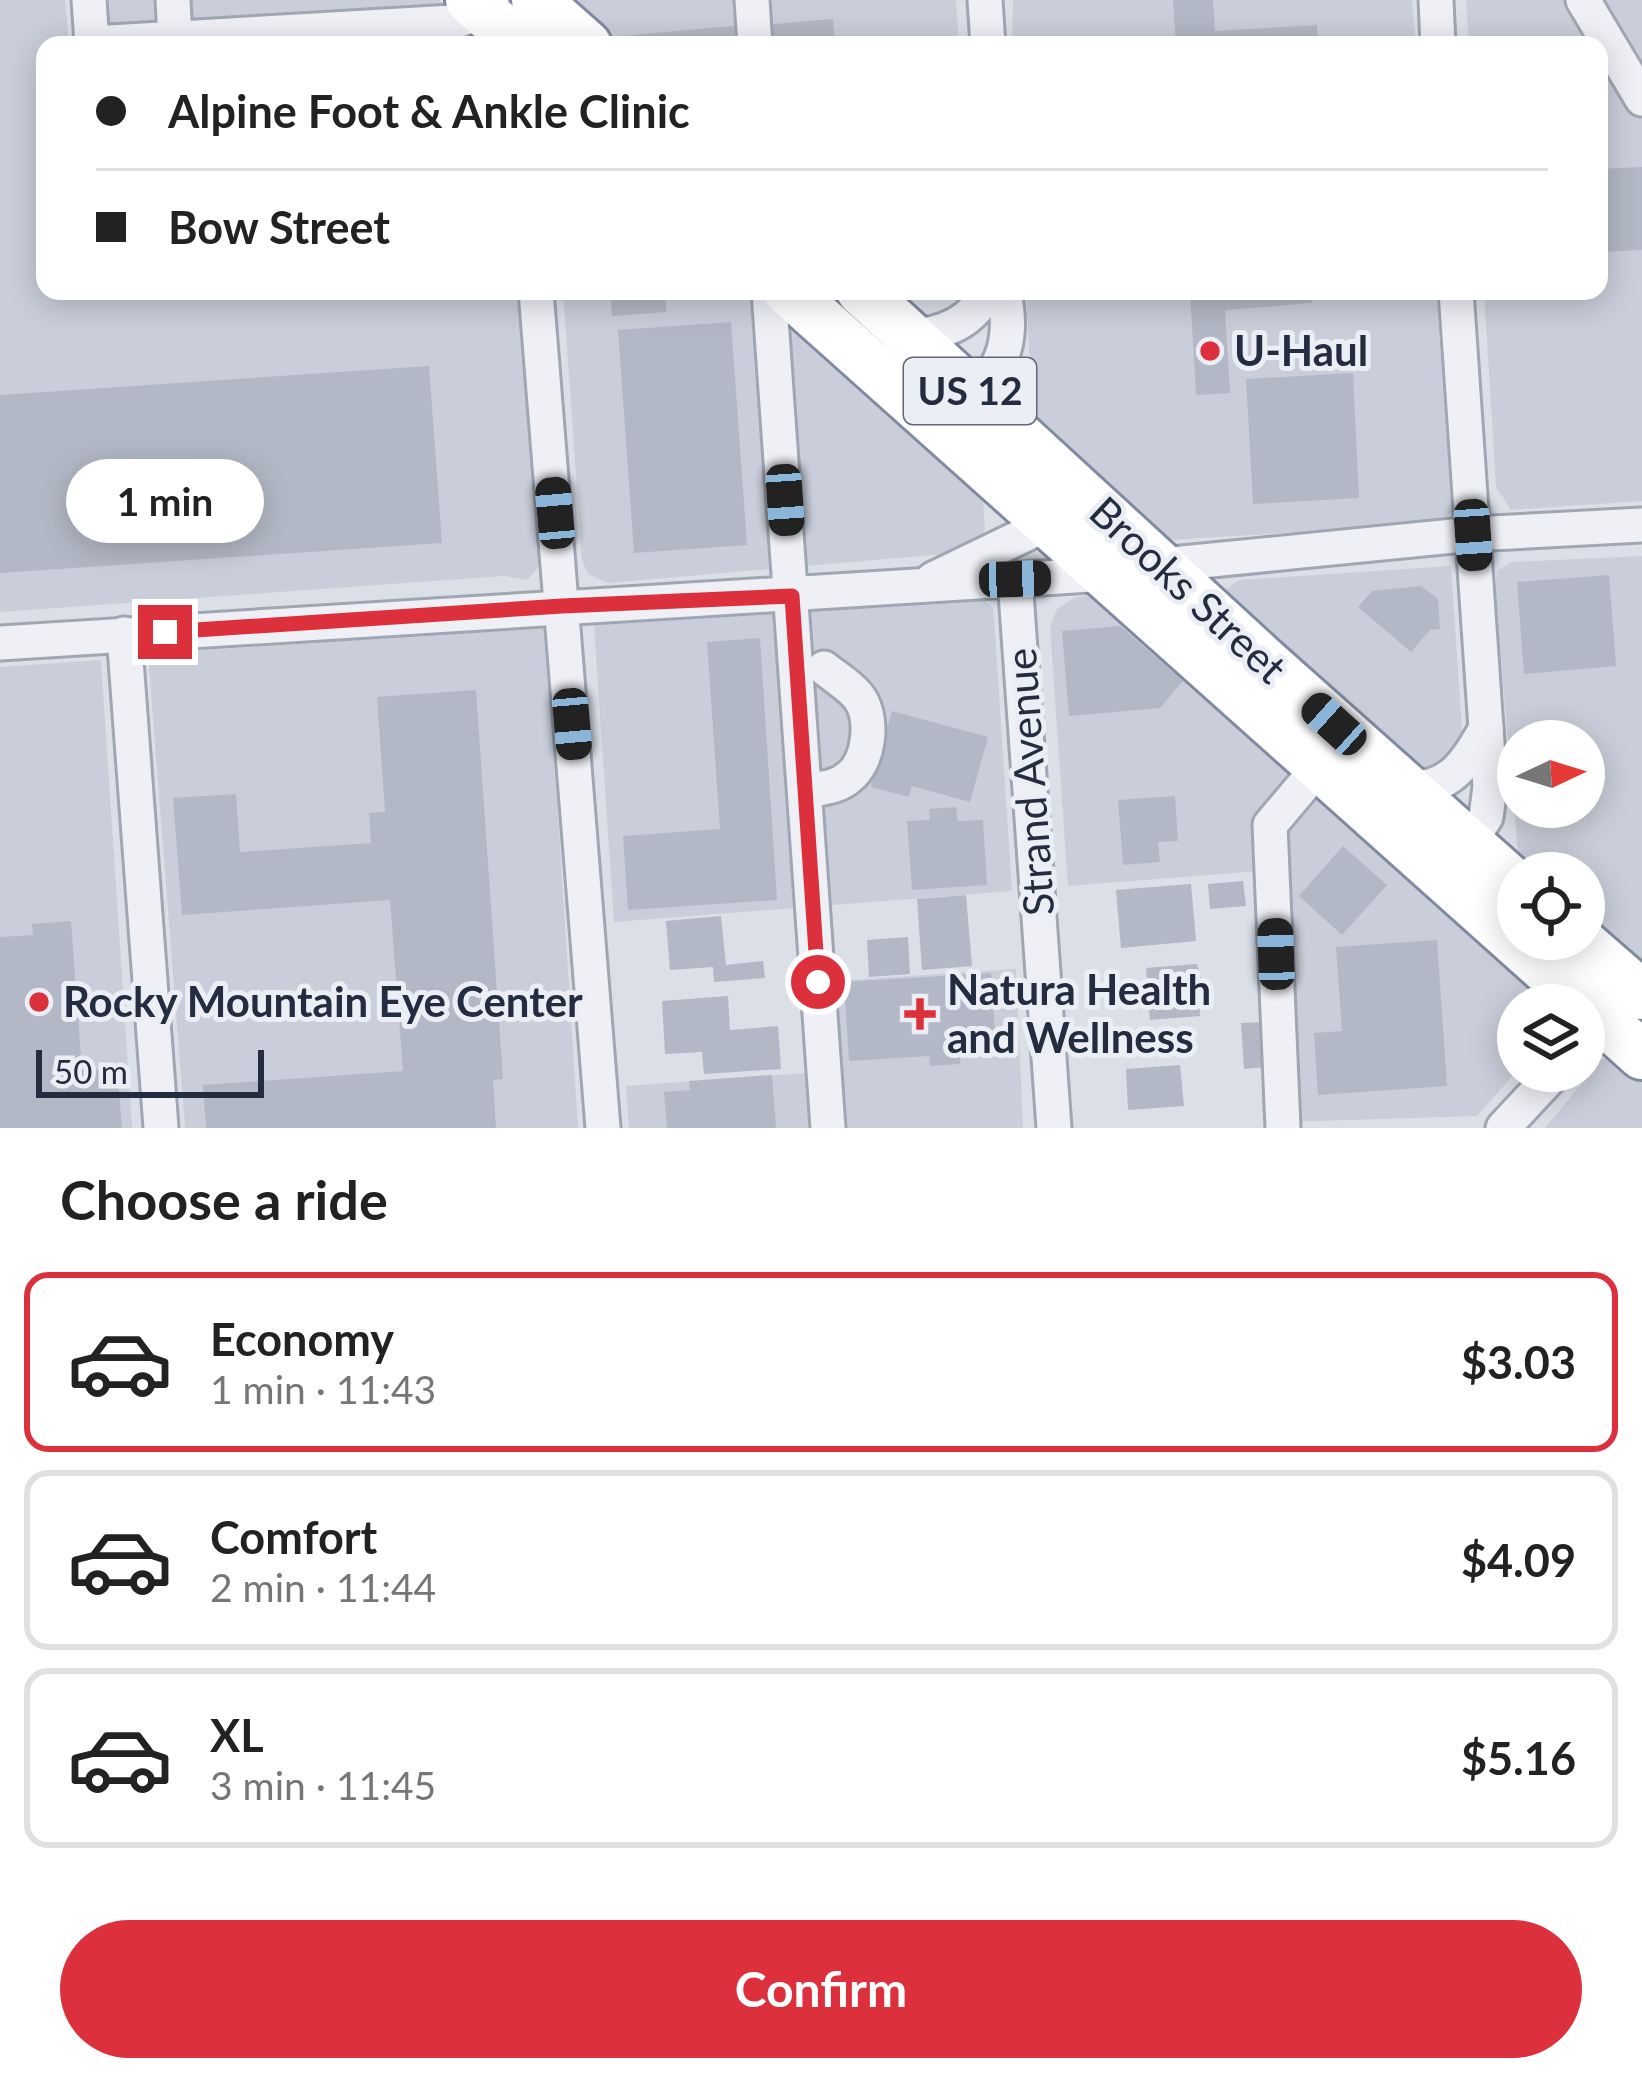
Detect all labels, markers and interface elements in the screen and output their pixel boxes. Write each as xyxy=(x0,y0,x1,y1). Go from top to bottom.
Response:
text: Alpine Foot & Ankle Clinic xyxy=(168,84,690,138)
text: Bow Street xyxy=(168,200,390,254)
place label: U-Haul xyxy=(1234,325,1368,375)
marker: U-Haul xyxy=(1197,338,1223,364)
road number: US 12 xyxy=(904,358,1036,424)
callout: 1 min xyxy=(66,458,264,542)
car xyxy=(765,463,805,537)
car xyxy=(534,476,576,550)
text: 1 min xyxy=(117,478,213,524)
street label: Brooks Street xyxy=(1080,486,1297,693)
car xyxy=(1453,498,1493,572)
car xyxy=(978,560,1052,598)
route end xyxy=(138,605,192,659)
street label: Strand Avenue xyxy=(995,647,1063,918)
car xyxy=(551,687,593,761)
car xyxy=(1295,687,1373,761)
north arrow xyxy=(1497,720,1605,828)
map controls xyxy=(1497,720,1605,1092)
button: locate xyxy=(1497,852,1605,960)
car xyxy=(1257,917,1295,991)
route start xyxy=(791,955,845,1009)
place label: Natura Health and Wellness xyxy=(947,964,1211,1062)
place label: Rocky Mountain Eye Center xyxy=(63,976,583,1026)
button: layers xyxy=(1497,984,1605,1092)
marker: Rocky Mountain Eye Center xyxy=(26,989,52,1015)
marker: Natura Health and Wellness xyxy=(904,998,936,1030)
scale bar xyxy=(36,1044,264,1097)
text: 50 m xyxy=(54,1051,128,1091)
text: Choose a ride xyxy=(60,1167,388,1232)
icon: car xyxy=(66,1308,174,1416)
text: Economy xyxy=(210,1312,394,1366)
text: $3.03 xyxy=(1461,1335,1576,1389)
text: 1 min · 11:43 xyxy=(210,1366,436,1412)
icon: car xyxy=(66,1506,174,1614)
text: Comfort xyxy=(210,1510,377,1564)
text: $4.09 xyxy=(1461,1533,1576,1587)
text: 2 min · 11:44 xyxy=(210,1564,436,1610)
icon: car xyxy=(66,1704,174,1812)
text: XL xyxy=(210,1708,264,1762)
text: $5.16 xyxy=(1461,1731,1576,1785)
text: 3 min · 11:45 xyxy=(210,1762,436,1808)
button: Confirm xyxy=(60,1920,1582,2058)

